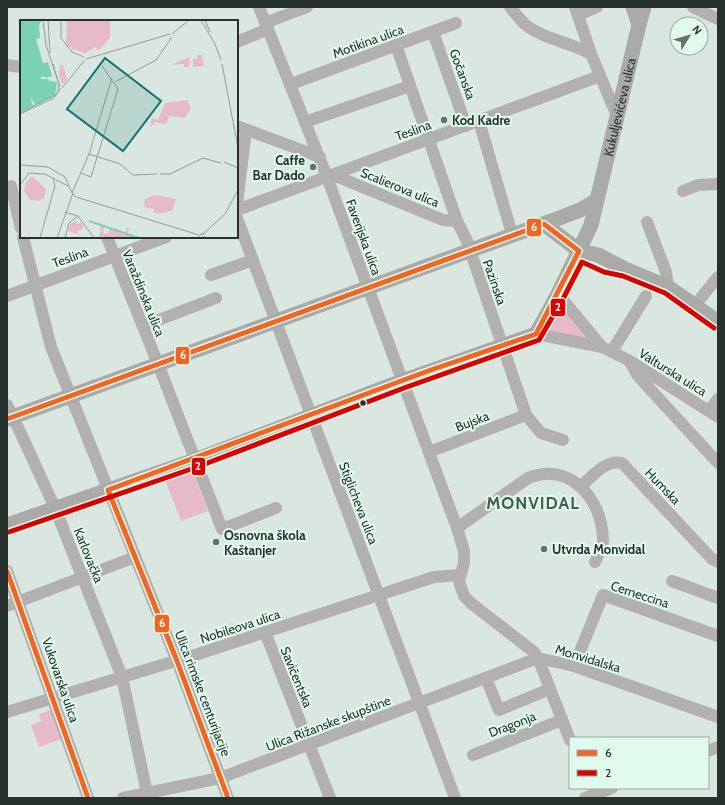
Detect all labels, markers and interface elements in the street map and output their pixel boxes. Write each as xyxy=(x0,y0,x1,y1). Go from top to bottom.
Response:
north arrow xyxy=(669,16,709,56)
inset map xyxy=(20,20,238,238)
street label: Motikina ulica xyxy=(330,21,406,61)
text: N xyxy=(689,23,705,37)
street label: Gočanska xyxy=(446,47,480,102)
street label: Kukuljevićeva ulica xyxy=(600,55,639,158)
place label: Kod Kadre xyxy=(452,112,511,128)
marker: Kod Kadre xyxy=(439,115,449,125)
street label: Teslina xyxy=(393,116,434,144)
place label: Caffe Bar Dado xyxy=(253,152,306,183)
marker: Caffe Bar Dado xyxy=(308,162,318,172)
street label: Scalierova ulica xyxy=(358,164,442,210)
street label: Faverijska ulica xyxy=(342,197,385,278)
line badge: 6 xyxy=(526,218,542,237)
text: 6 xyxy=(531,220,537,234)
street label: Teslina xyxy=(50,243,91,271)
street label: Varaždinska ulica xyxy=(119,247,169,339)
street label: Pazinska xyxy=(480,257,510,308)
line badge: 2 xyxy=(550,298,566,317)
text: 2 xyxy=(555,300,561,314)
street label: Valturska ulica xyxy=(636,345,711,400)
line badge: 6 xyxy=(175,346,190,365)
text: 6 xyxy=(180,348,186,362)
unlabelled marker xyxy=(358,398,368,408)
street label: Bujska xyxy=(453,407,492,436)
line badge: 2 xyxy=(191,457,206,476)
text: 2 xyxy=(195,459,201,473)
street label: Stiglicheva ulica xyxy=(336,460,382,547)
street label: Humska xyxy=(642,464,685,508)
district label: MONVIDAL xyxy=(486,493,580,513)
street label: Karlovačka xyxy=(71,525,108,586)
place label: Osnovna škola Kaštanjer xyxy=(224,527,306,558)
marker: Osnovna škola Kaštanjer xyxy=(211,537,221,547)
place label: Utvrda Monvidal xyxy=(552,541,646,557)
marker: Utvrda Monvidal xyxy=(539,544,549,554)
street label: Cerneccina xyxy=(609,577,672,611)
street label: Nobileova ulica xyxy=(198,605,283,646)
line badge: 6 xyxy=(154,614,170,633)
text: 6 xyxy=(159,616,165,630)
street label: Ulica rimske centurijacije xyxy=(171,628,235,759)
street label: Vukovarska ulica xyxy=(39,636,83,725)
street label: Monvidalska xyxy=(553,640,623,676)
street label: Savičentska xyxy=(278,644,317,710)
street label: Ulica Rižanske skupštine xyxy=(263,692,393,754)
street label: Dragonja xyxy=(486,707,539,741)
legend xyxy=(569,737,709,789)
text: 6 xyxy=(605,745,612,760)
text: 2 xyxy=(605,765,611,780)

